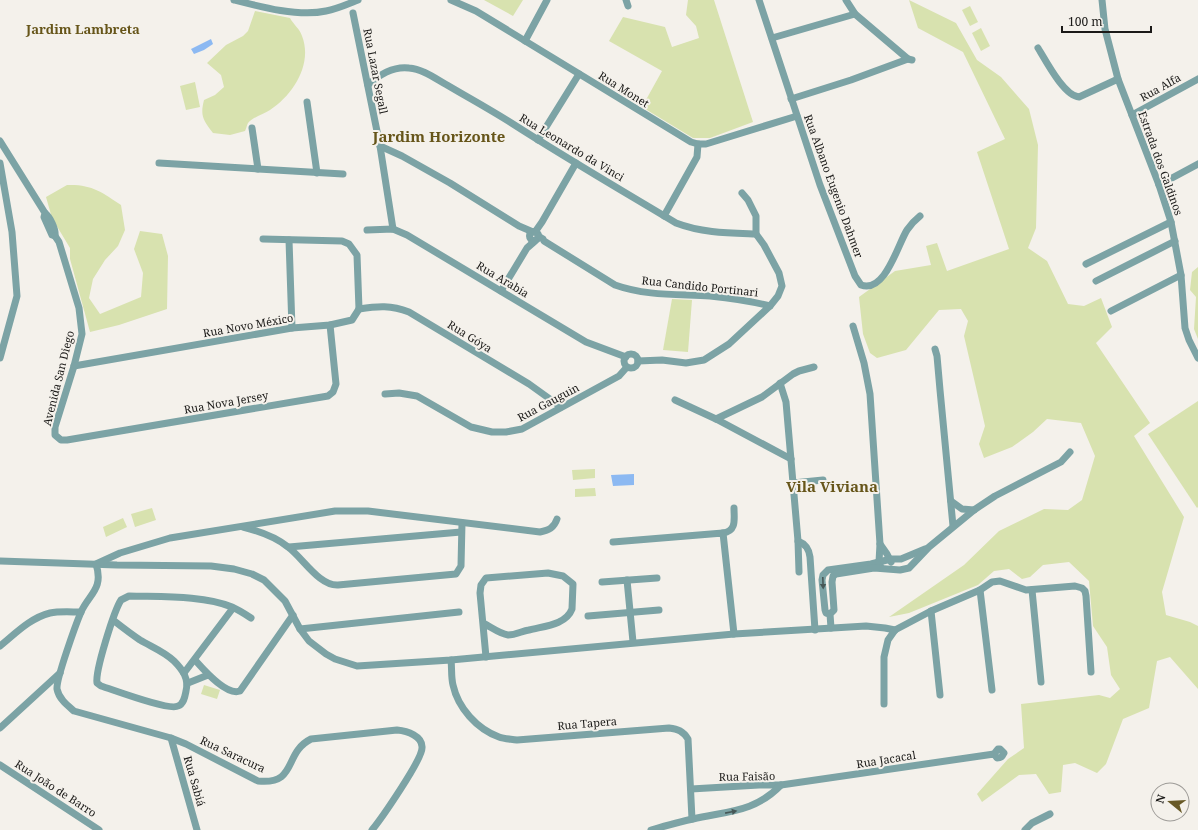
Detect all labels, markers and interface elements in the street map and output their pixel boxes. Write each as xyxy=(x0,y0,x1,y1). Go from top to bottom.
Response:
scale bar xyxy=(1062,8,1151,34)
text: 100 m xyxy=(1068,13,1103,30)
district label: Jardim Lambreta xyxy=(25,20,140,38)
street label: Rua Lazar Segall xyxy=(360,27,392,116)
street label: Rua Monet xyxy=(596,68,652,110)
street label: Rua Alfa xyxy=(1137,70,1183,104)
street label: Estrada dos Galdinos xyxy=(1135,109,1187,217)
street label: Rua Leonardo da Vinci xyxy=(517,110,628,184)
street label: Rua Albano Eugenio Dahmer xyxy=(801,112,867,261)
district label: Jardim Horizonte xyxy=(372,126,505,146)
street label: Rua Arabia xyxy=(474,257,532,301)
street label: Rua Candido Portinari xyxy=(641,272,759,300)
street label: Rua Novo México xyxy=(202,310,294,340)
street label: Rua Góya xyxy=(445,316,495,356)
street label: Avenida San Diego xyxy=(39,329,77,427)
street label: Rua Gauguin xyxy=(515,379,581,425)
street label: Rua Nova Jersey xyxy=(183,387,270,417)
district label: Vila Viviana xyxy=(786,476,878,496)
one-way arrow xyxy=(820,577,826,590)
street label: Rua Tapera xyxy=(557,713,617,733)
street label: Rua Saracura xyxy=(198,732,268,776)
street label: Rua Jacacal xyxy=(855,747,917,771)
street label: Rua Sabiá xyxy=(181,754,209,808)
street label: Rua João de Barro xyxy=(12,756,100,820)
street label: Rua Faisão xyxy=(719,768,775,784)
north arrow xyxy=(1150,782,1190,822)
text: N xyxy=(1152,792,1169,805)
one-way arrow xyxy=(724,808,737,814)

